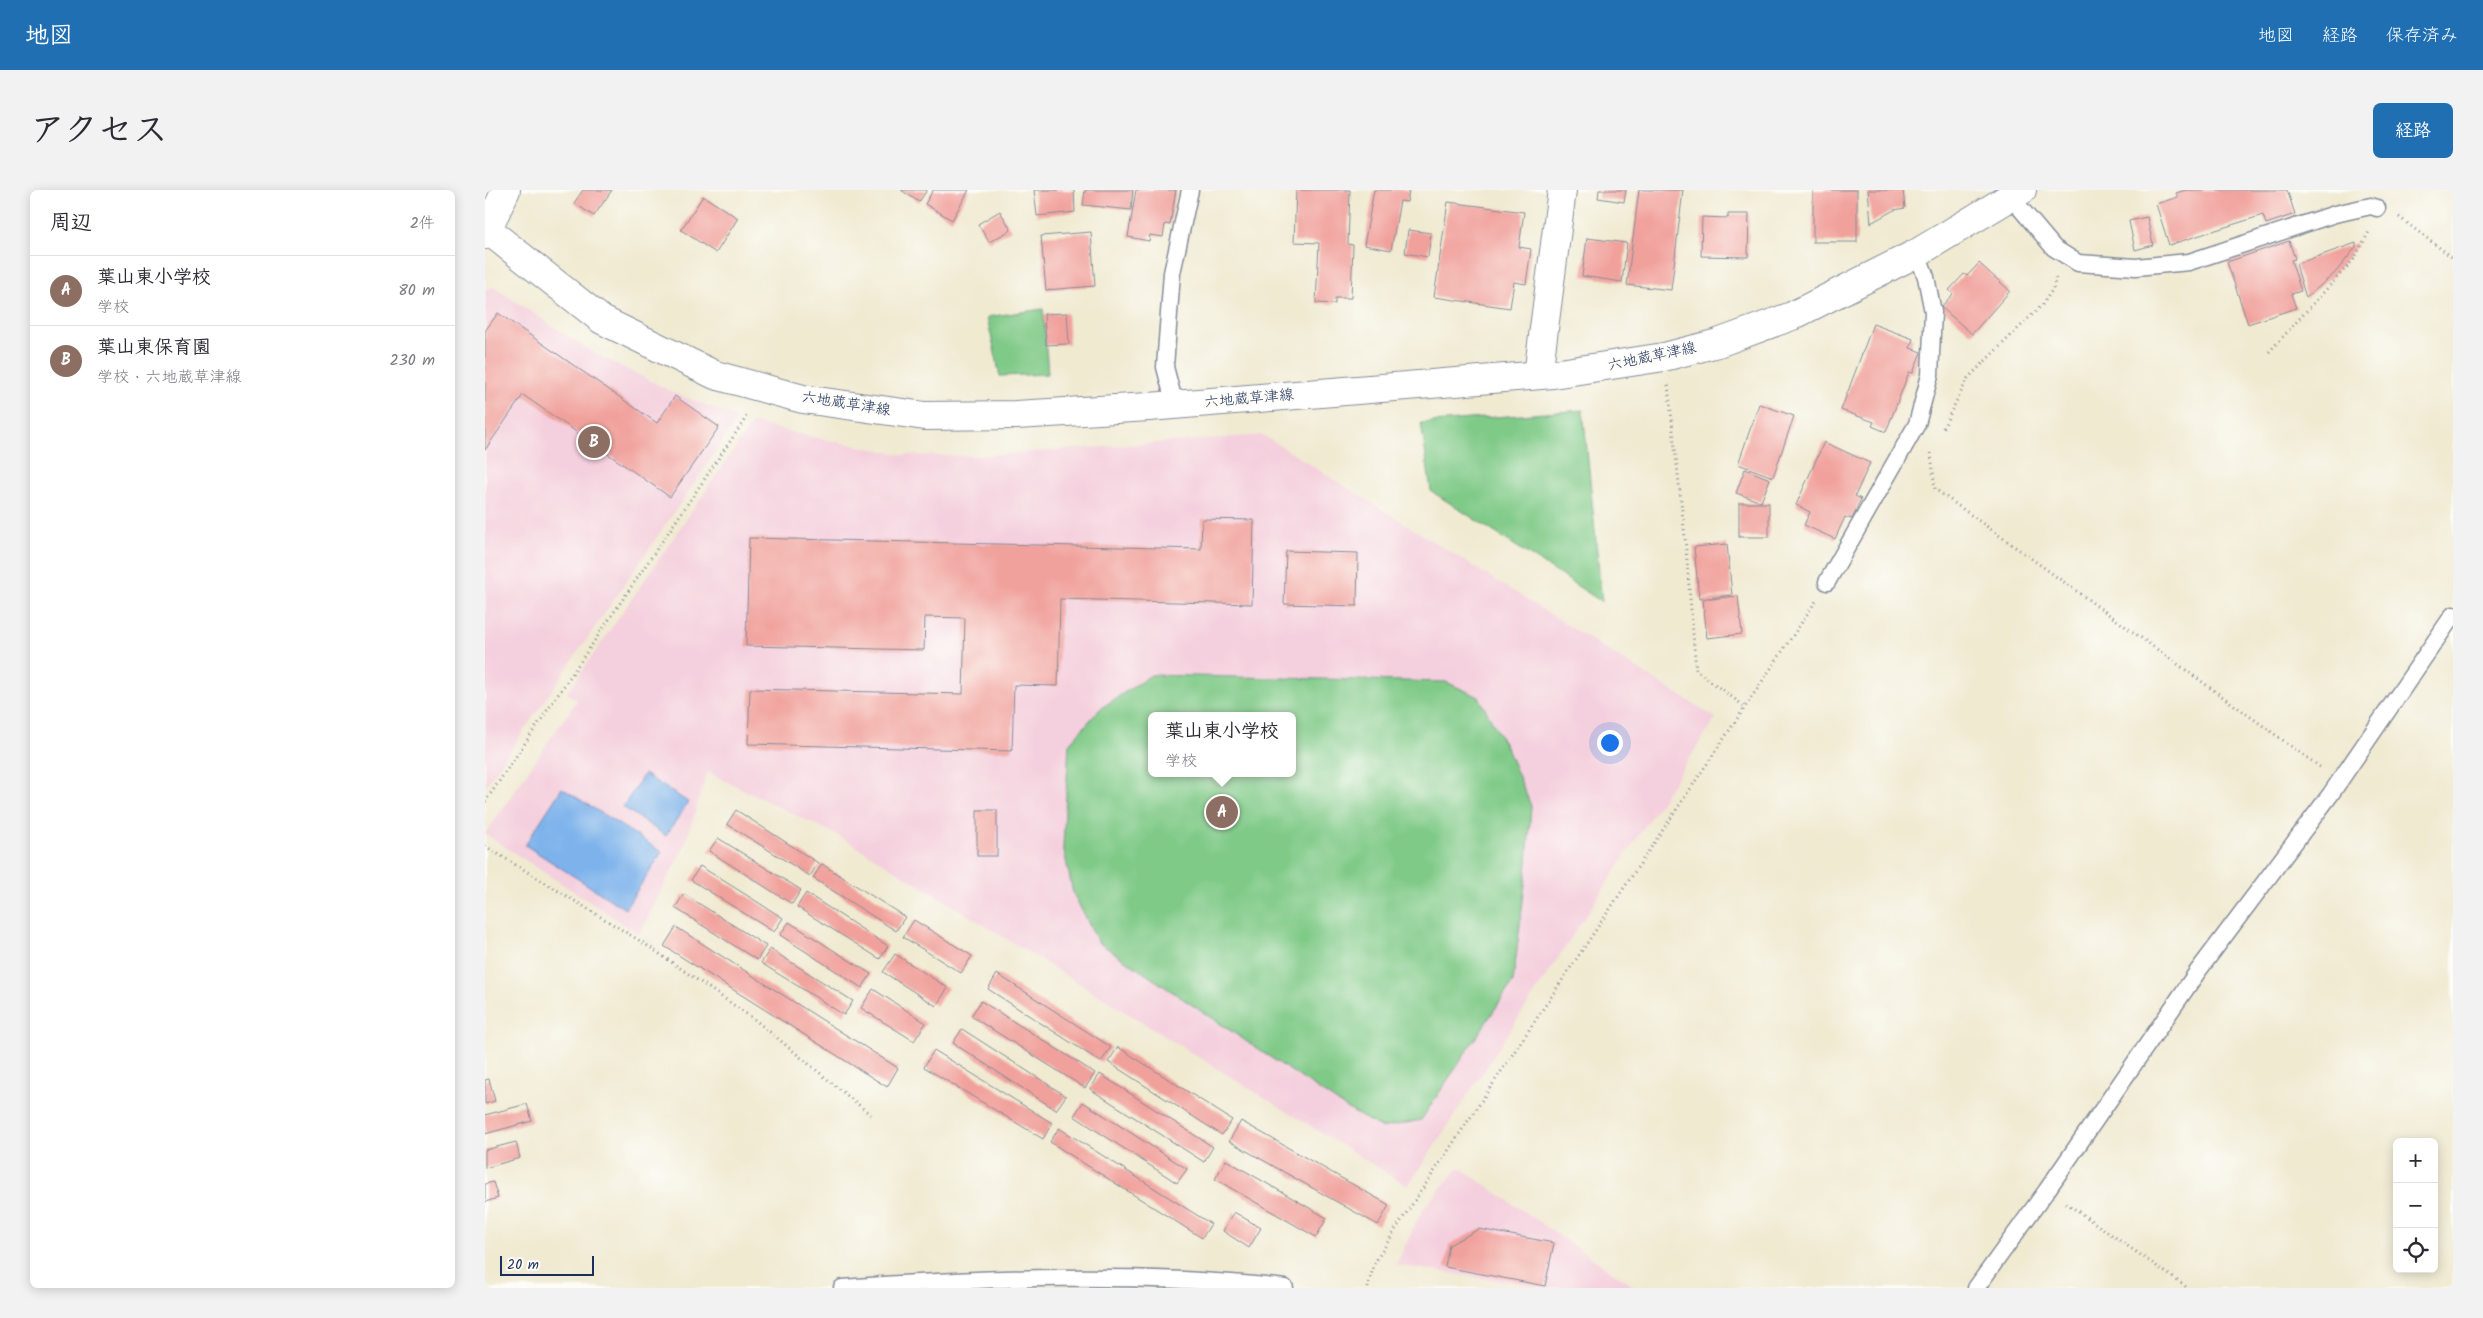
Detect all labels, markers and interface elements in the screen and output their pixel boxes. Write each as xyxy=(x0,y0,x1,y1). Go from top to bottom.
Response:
text: 地図 xyxy=(25,17,73,56)
text: 地図 xyxy=(2258,22,2294,51)
text: 経路 xyxy=(2322,22,2358,51)
text: 保存済み xyxy=(2386,22,2458,51)
button: 経路 xyxy=(2373,103,2453,158)
text: アクセス xyxy=(30,104,168,160)
text: 周辺 xyxy=(50,207,92,240)
text: 2件 xyxy=(410,211,435,236)
text: 葉山東小学校 xyxy=(97,263,211,293)
text: A xyxy=(61,278,71,303)
text: 80 m xyxy=(398,278,435,303)
text: 学校 xyxy=(97,295,129,320)
text: 葉山東保育園 xyxy=(97,333,211,363)
street label: 六地蔵草津線 xyxy=(1605,336,1699,378)
text: B xyxy=(61,348,71,373)
text: 230 m xyxy=(389,348,435,373)
text: 学校 · 六地蔵草津線 xyxy=(97,365,242,390)
street label: 六地蔵草津線 xyxy=(1203,383,1295,415)
street label: 六地蔵草津線 xyxy=(800,385,892,423)
pin: B xyxy=(578,423,610,461)
popup xyxy=(1148,712,1296,777)
text: 葉山東小学校 xyxy=(1165,717,1279,747)
your location xyxy=(1597,730,1623,756)
text: 学校 xyxy=(1165,749,1197,774)
pin: A xyxy=(1206,793,1238,831)
map controls xyxy=(2393,1138,2438,1273)
button: + xyxy=(2393,1138,2438,1183)
button: − xyxy=(2393,1183,2438,1228)
button: locate xyxy=(2393,1228,2438,1273)
scale bar xyxy=(500,1253,594,1276)
text: 20 m xyxy=(507,1254,539,1276)

